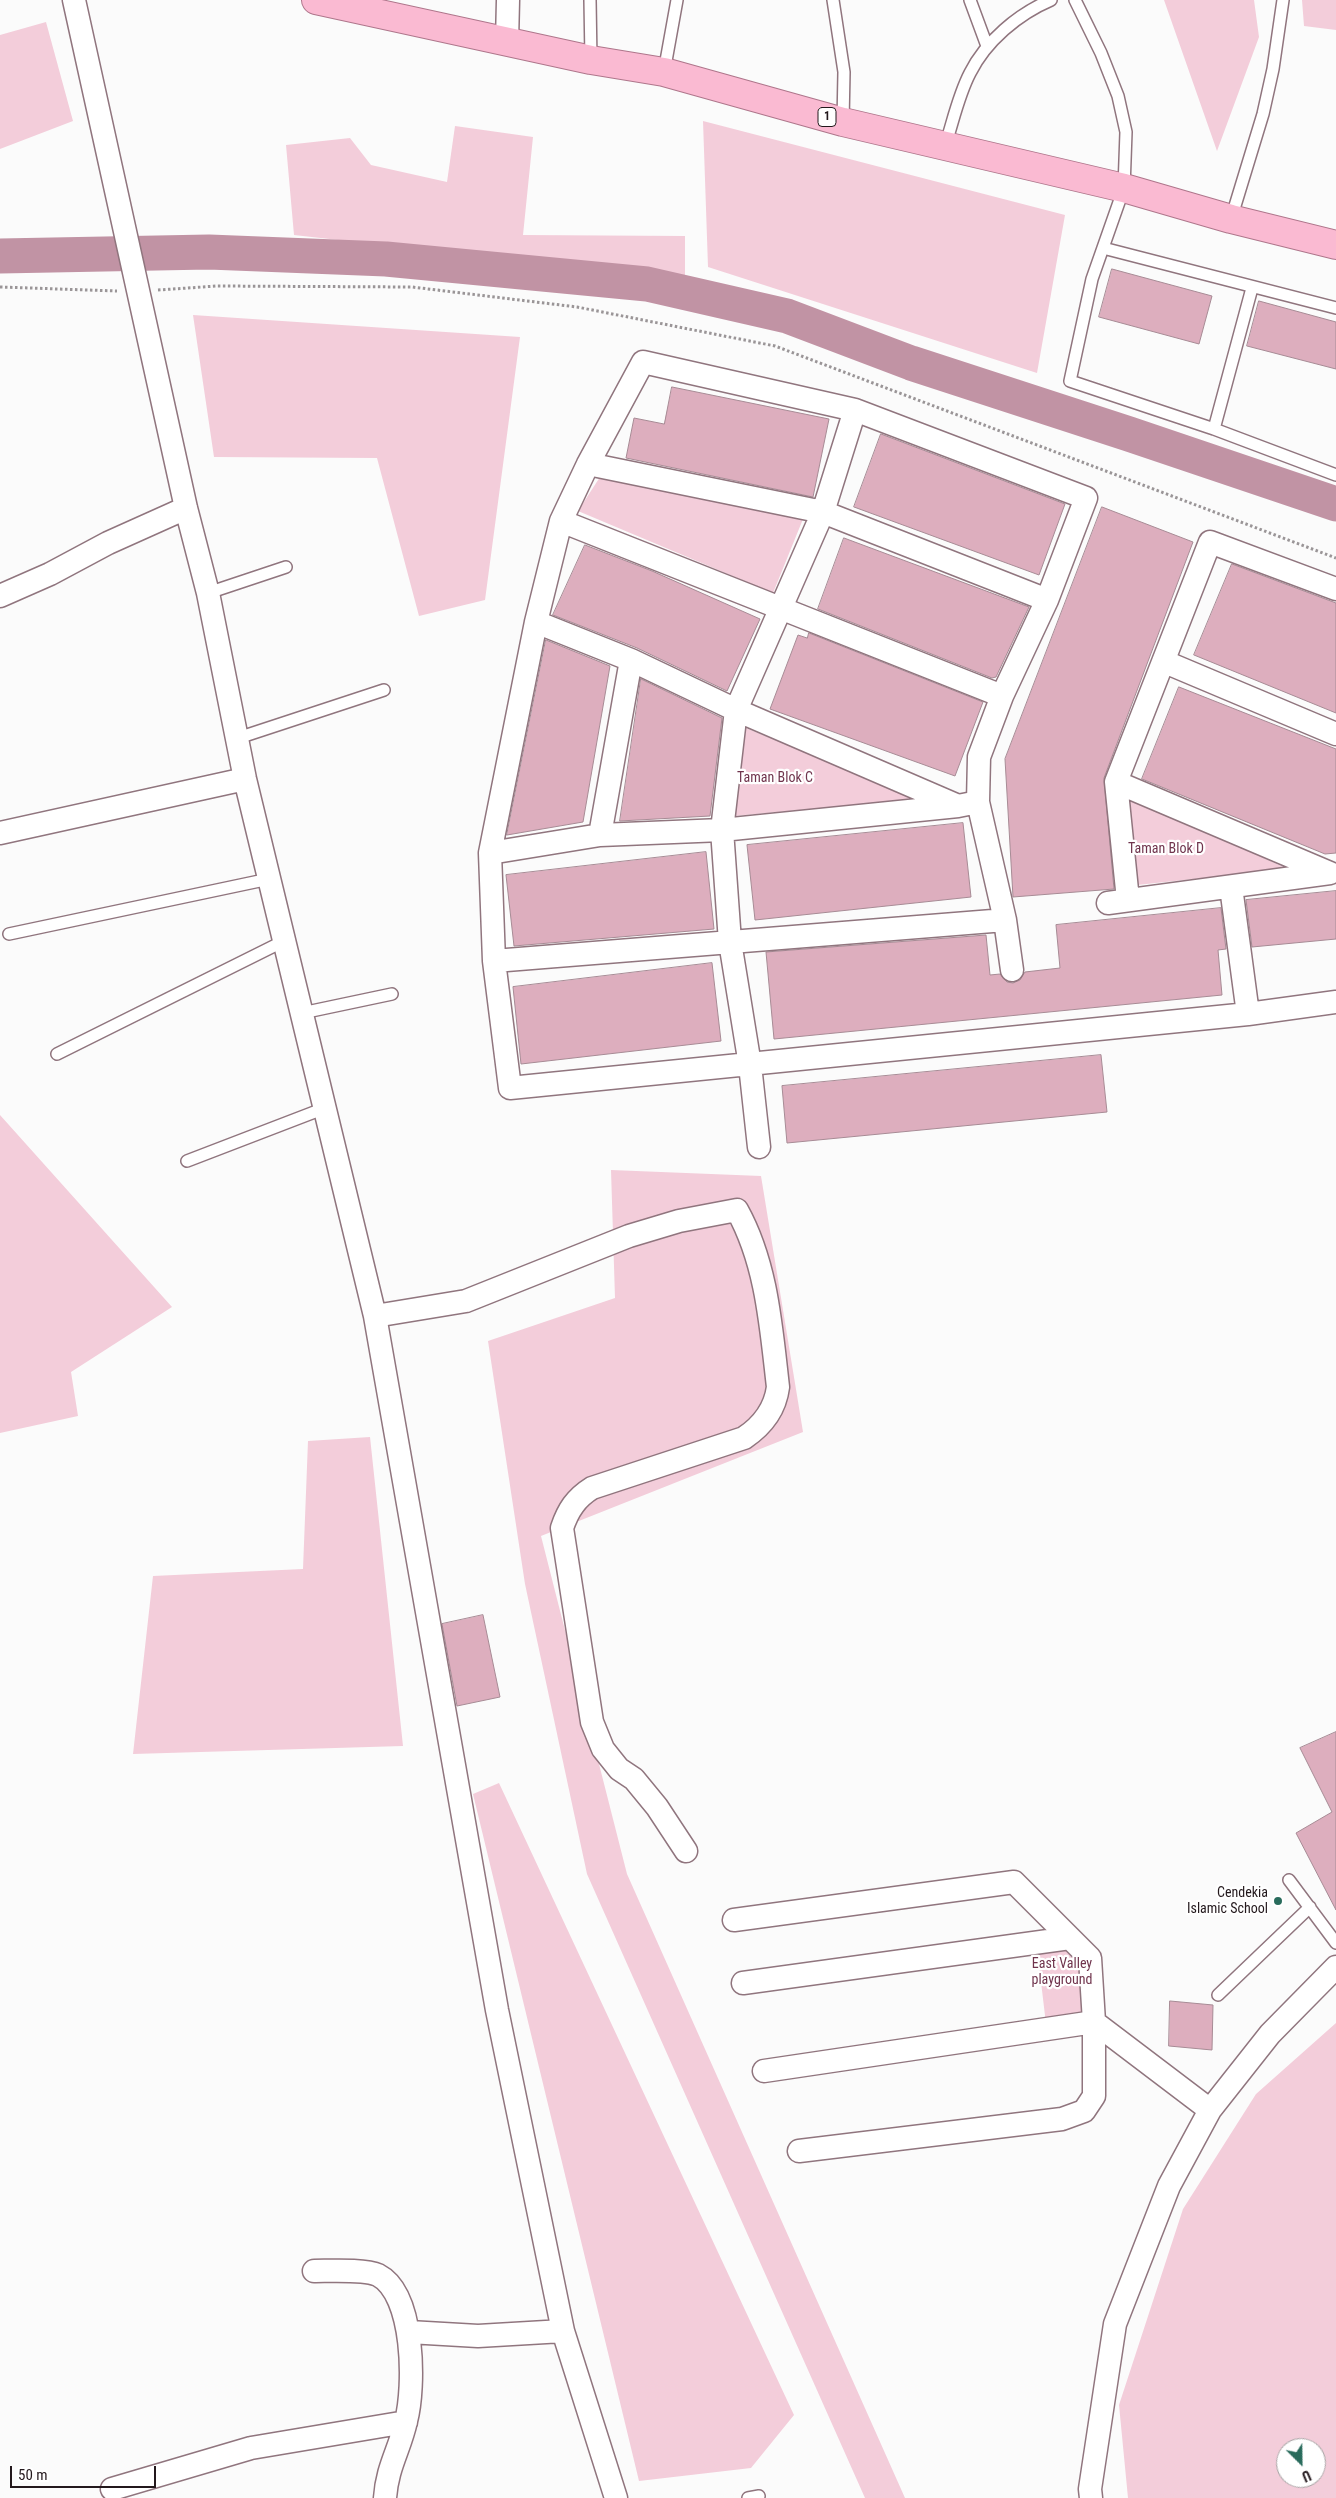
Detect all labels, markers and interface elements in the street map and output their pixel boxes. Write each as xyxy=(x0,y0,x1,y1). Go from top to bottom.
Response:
road number: 1 xyxy=(818,108,836,126)
park label: Taman Blok C xyxy=(737,770,813,786)
park label: Taman Blok D xyxy=(1128,841,1204,857)
place label: Cendekia Islamic School xyxy=(1187,1885,1268,1918)
marker: Cendekia Islamic School xyxy=(1272,1895,1284,1907)
park label: East Valley playground xyxy=(1031,1956,1093,1988)
north arrow xyxy=(1276,2438,1326,2488)
scale bar xyxy=(12,2456,159,2488)
text: 50 m xyxy=(18,2466,48,2484)
text: U xyxy=(1300,2467,1313,2485)

